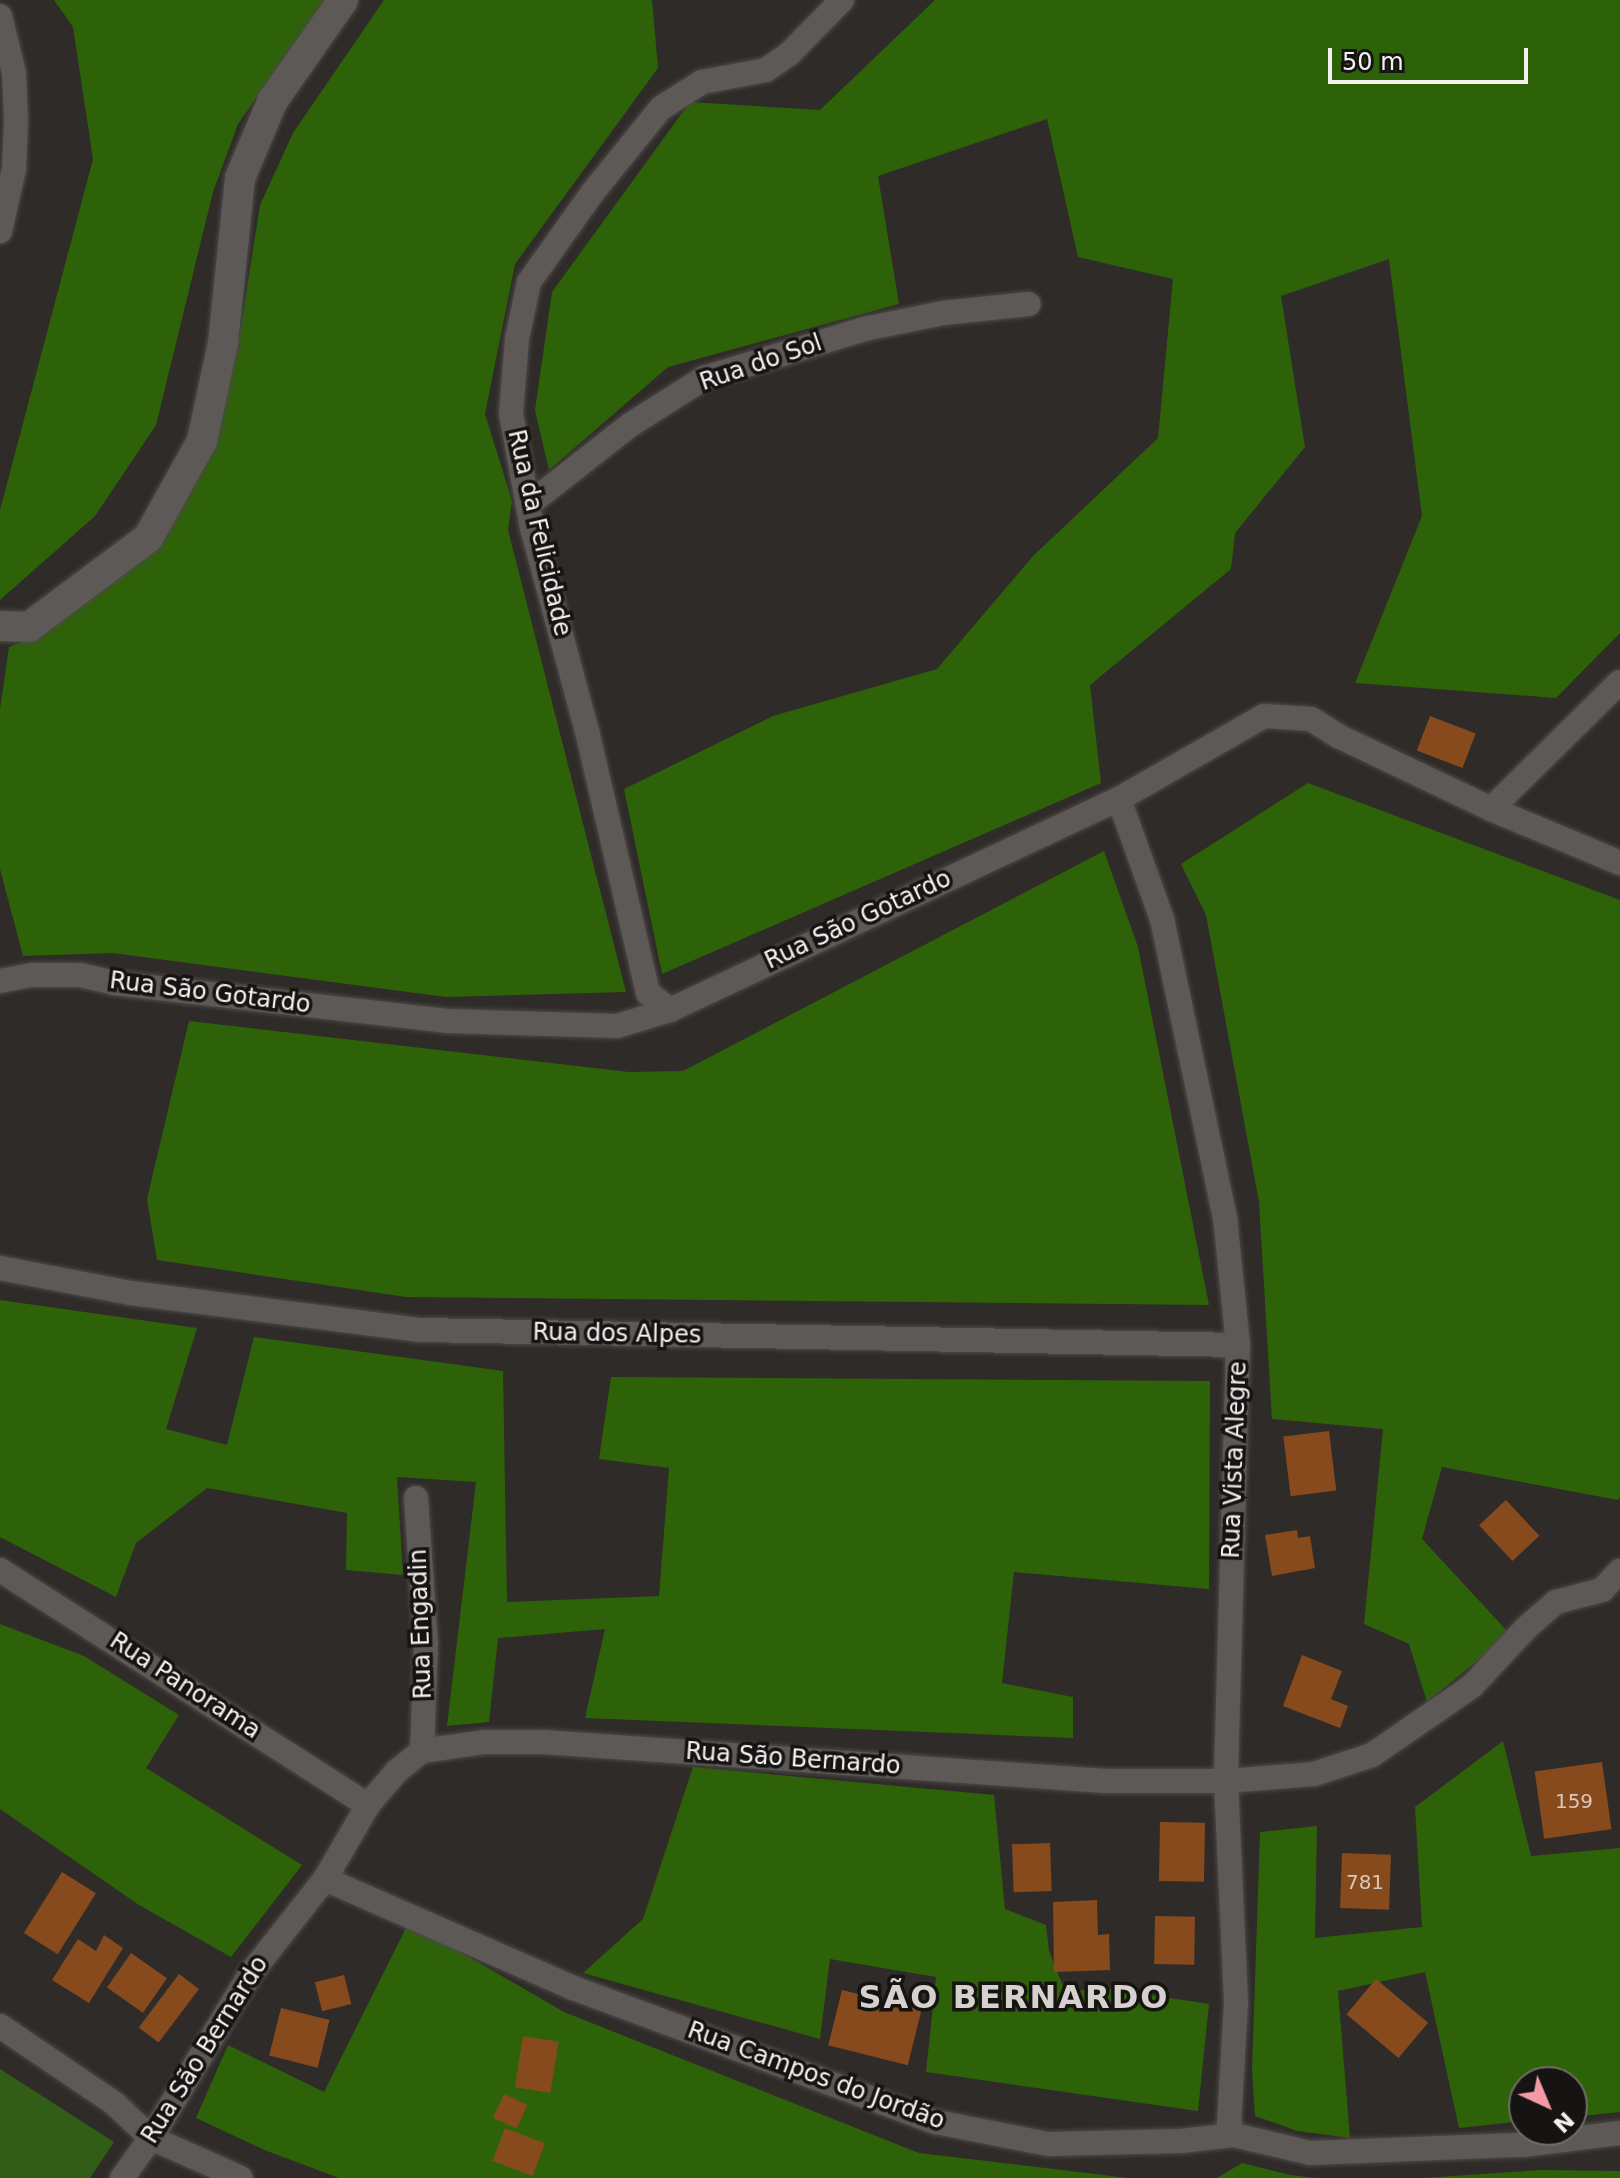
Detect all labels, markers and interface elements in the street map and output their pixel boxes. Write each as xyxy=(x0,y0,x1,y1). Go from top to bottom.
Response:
scale bar xyxy=(1332,32,1532,82)
text: 50 m xyxy=(1342,48,1404,76)
street label: Rua do Sol xyxy=(696,329,826,397)
street label: Rua da Felicidade xyxy=(501,427,577,639)
street label: Rua São Gotardo xyxy=(760,864,956,976)
street label: Rua São Gotardo xyxy=(108,966,312,1020)
street label: Rua dos Alpes xyxy=(532,1318,702,1350)
street label: Rua Vista Alegre xyxy=(1217,1361,1253,1559)
street label: Rua Engadin xyxy=(404,1548,438,1700)
street label: Rua Panorama xyxy=(104,1627,266,1745)
street label: Rua São Bernardo xyxy=(685,1737,901,1781)
house number: 159 xyxy=(1555,1789,1593,1813)
house number: 781 xyxy=(1346,1870,1384,1894)
street label: Rua São Bernardo xyxy=(136,1951,274,2149)
district label: SÃO BERNARDO xyxy=(858,1978,1170,2016)
street label: Rua Campos do Jordão xyxy=(684,2016,948,2136)
north arrow xyxy=(1508,2066,1588,2146)
text: N xyxy=(1548,2107,1579,2138)

